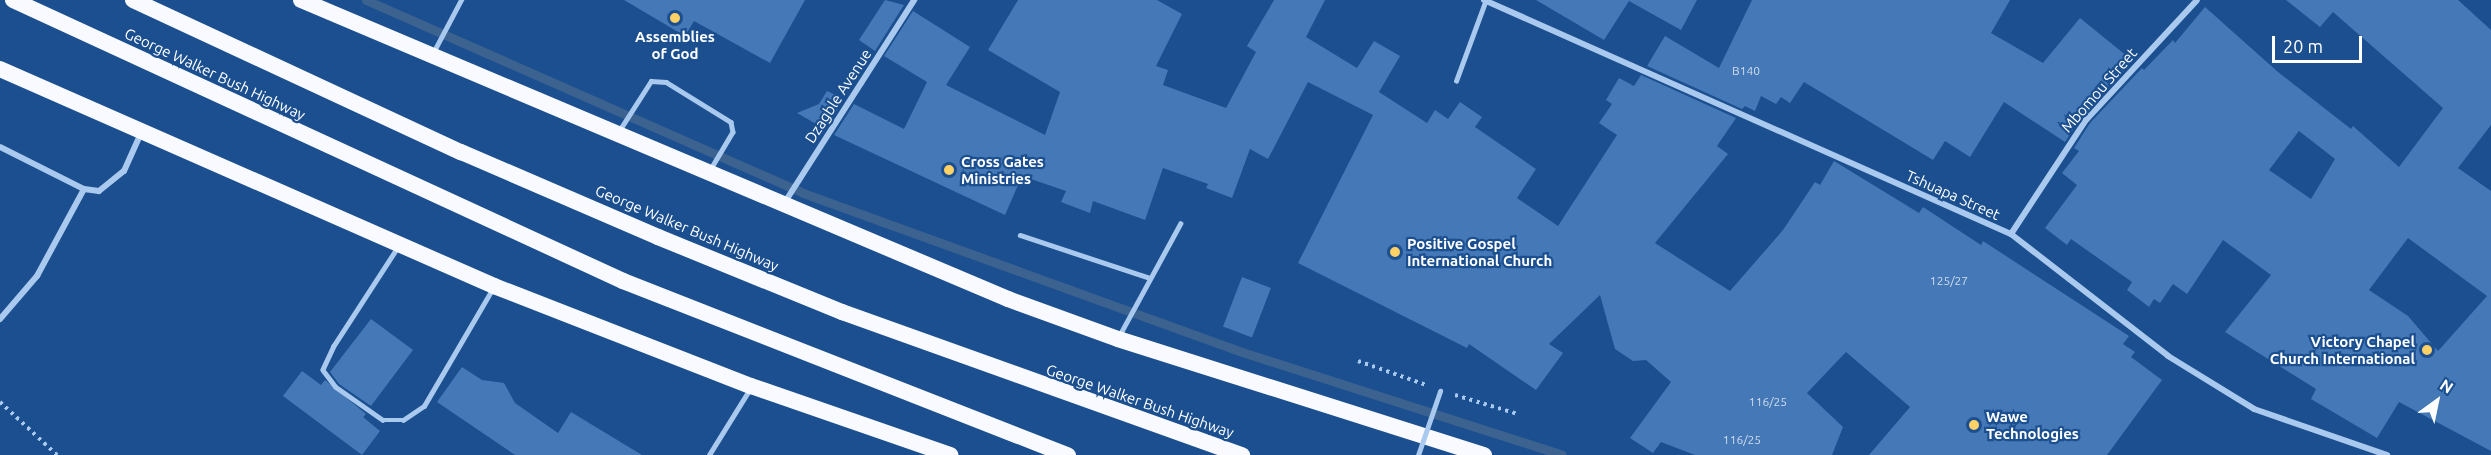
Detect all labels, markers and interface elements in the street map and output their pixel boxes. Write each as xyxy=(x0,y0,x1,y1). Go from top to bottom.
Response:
marker: Assemblies of God xyxy=(668,11,682,25)
street label: George Walker Bush Highway xyxy=(122,24,308,124)
scale bar xyxy=(2275,24,2365,62)
place label: Assemblies of God xyxy=(635,27,715,62)
text: 20 m xyxy=(2283,36,2323,56)
street label: Mbomou Street xyxy=(2057,44,2141,136)
street label: Dzagble Avenue xyxy=(801,45,875,147)
house number: B140 xyxy=(1732,64,1760,78)
place label: Cross Gates Ministries xyxy=(961,152,1044,187)
marker: Cross Gates Ministries xyxy=(942,163,956,177)
street label: Tshuapa Street xyxy=(1903,166,2003,224)
street label: George Walker Bush Highway xyxy=(593,181,781,275)
place label: Positive Gospel International Church xyxy=(1407,234,1552,269)
marker: Positive Gospel International Church xyxy=(1388,245,1402,259)
house number: 125/27 xyxy=(1930,274,1968,288)
place label: Victory Chapel Church International xyxy=(2270,332,2415,367)
marker: Victory Chapel Church International xyxy=(2420,343,2434,357)
street label: George Walker Bush Highway xyxy=(1044,360,1236,442)
north arrow xyxy=(2407,371,2467,431)
text: N xyxy=(2437,375,2457,397)
house number: 116/25 xyxy=(1749,395,1787,409)
place label: Wawe Technologies xyxy=(1986,407,2079,442)
marker: Wawe Technologies xyxy=(1967,418,1981,432)
house number: 116/25 xyxy=(1723,433,1761,447)

